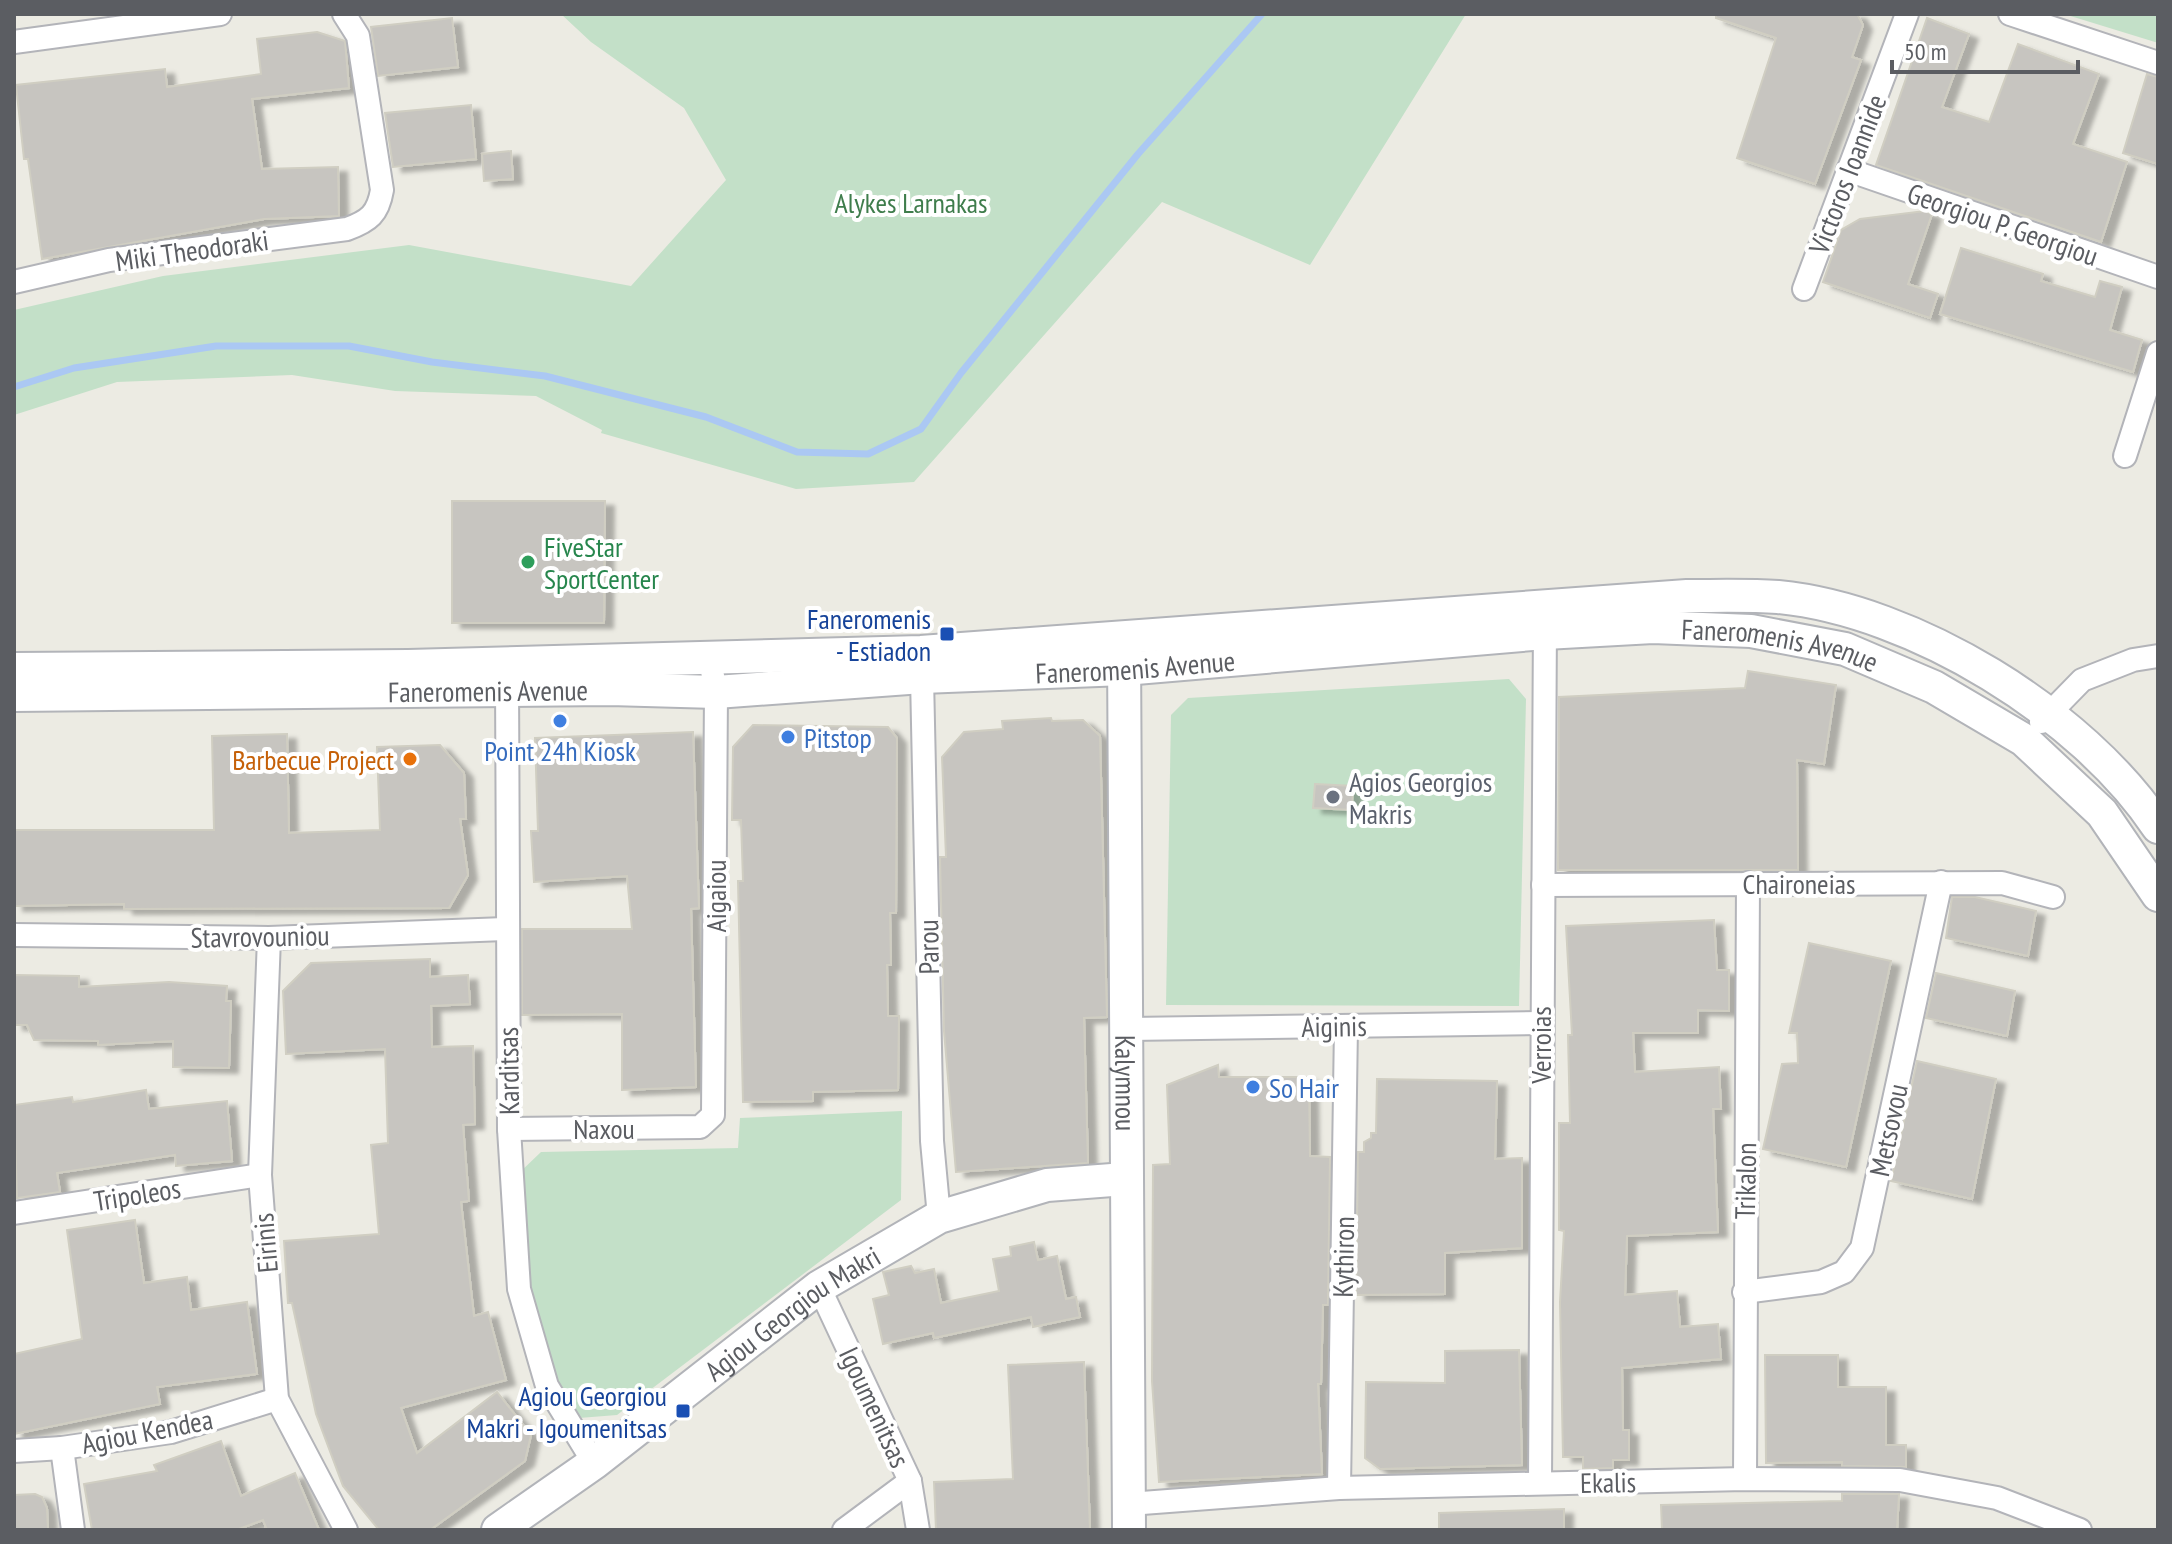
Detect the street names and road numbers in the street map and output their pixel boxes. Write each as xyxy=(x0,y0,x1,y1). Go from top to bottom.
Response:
street label: Victoros Ioannide xyxy=(1799,89,1894,260)
street label: Georgiou P. Georgiou xyxy=(1903,174,2103,274)
street label: Miki Theodoraki xyxy=(113,221,271,279)
street label: Faneromenis Avenue xyxy=(1681,610,1884,680)
street label: Faneromenis Avenue xyxy=(1034,641,1236,691)
street label: Faneromenis Avenue xyxy=(388,671,588,710)
street label: Aigaiou xyxy=(697,860,734,932)
street label: Chaironeias xyxy=(1743,865,1855,902)
street label: Stavrovouniou xyxy=(190,916,330,956)
street label: Parou xyxy=(909,919,947,975)
street label: Verroias xyxy=(1522,1006,1559,1085)
street label: Aiginis xyxy=(1301,1007,1367,1045)
street label: Karditsas xyxy=(489,1027,527,1115)
street label: Kalymnou xyxy=(1108,1035,1145,1131)
street label: Metsovou xyxy=(1860,1080,1916,1180)
street label: Naxou xyxy=(573,1110,635,1147)
street label: Trikalon xyxy=(1726,1142,1764,1220)
street label: Tripoleos xyxy=(91,1169,183,1219)
street label: Eirinis xyxy=(244,1212,286,1274)
street label: Kythiron xyxy=(1324,1216,1362,1298)
street label: Agiou Georgiou Makri xyxy=(697,1237,887,1388)
street label: Igoumenitsas xyxy=(831,1341,919,1473)
street label: Agiou Kendea xyxy=(78,1400,216,1462)
street label: Ekalis xyxy=(1580,1463,1636,1501)

